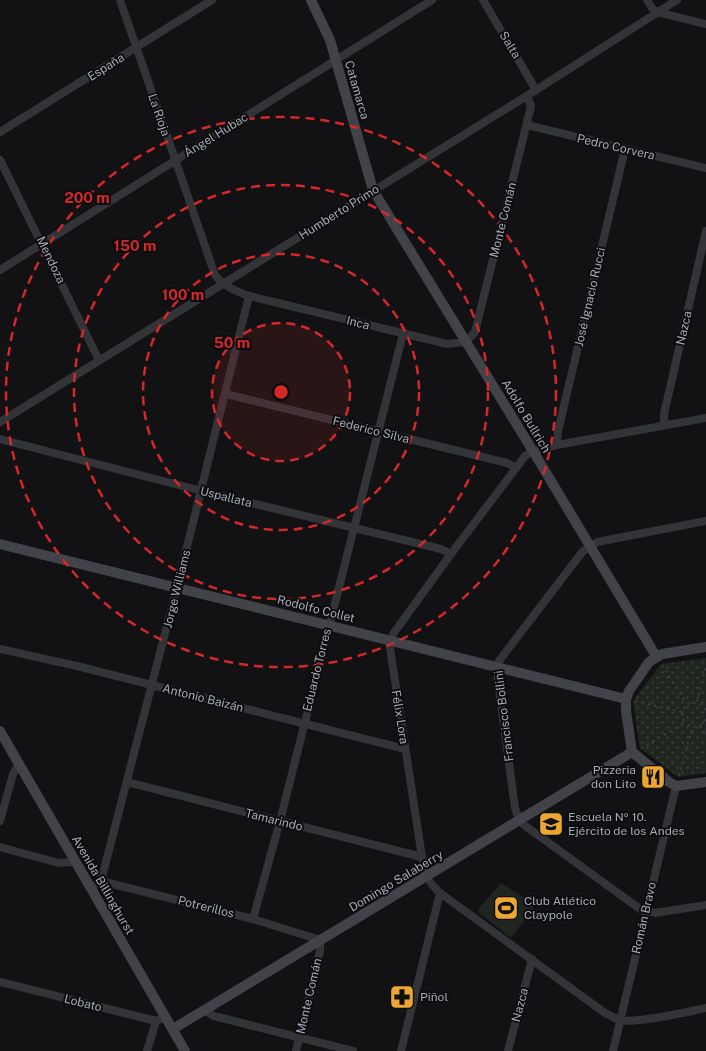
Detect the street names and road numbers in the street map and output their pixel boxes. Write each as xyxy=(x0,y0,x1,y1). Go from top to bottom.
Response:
street label: Salta xyxy=(497,29,523,61)
street label: España xyxy=(85,50,127,84)
street label: Catamarca xyxy=(342,59,372,121)
street label: La Rioja xyxy=(145,92,173,138)
street label: Ángel Hubac xyxy=(182,110,250,160)
street label: Pedro Corvera xyxy=(576,131,656,163)
street label: Monte Comán xyxy=(487,181,519,259)
street label: Humberto Primo xyxy=(296,182,382,242)
street label: Mendoza xyxy=(34,234,68,286)
street label: José Ignacio Rucci xyxy=(572,246,608,348)
street label: Nazca xyxy=(673,310,695,346)
street label: Inca xyxy=(345,313,371,333)
street label: Adolfo Bullrich xyxy=(499,377,553,455)
street label: Federico Silva xyxy=(331,414,411,446)
street label: Uspallata xyxy=(199,484,253,510)
street label: Jorge Williams xyxy=(161,548,193,630)
street label: Rodolfo Collet xyxy=(276,593,356,625)
street label: Eduardo Torres xyxy=(300,627,334,713)
street label: Francisco Bollini xyxy=(491,670,517,762)
street label: Antonio Baizán xyxy=(161,681,245,715)
street label: Félix Lora xyxy=(389,689,411,745)
street label: Tamarindo xyxy=(244,806,304,834)
street label: Avenida Billinghurst xyxy=(69,833,137,937)
street label: Domingo Salaberry xyxy=(346,847,446,915)
street label: Román Bravo xyxy=(629,881,659,955)
street label: Potrerillos xyxy=(176,893,236,921)
street label: Monte Comán xyxy=(294,957,325,1035)
street label: Nazca xyxy=(509,987,531,1023)
street label: Lobato xyxy=(63,992,103,1014)

